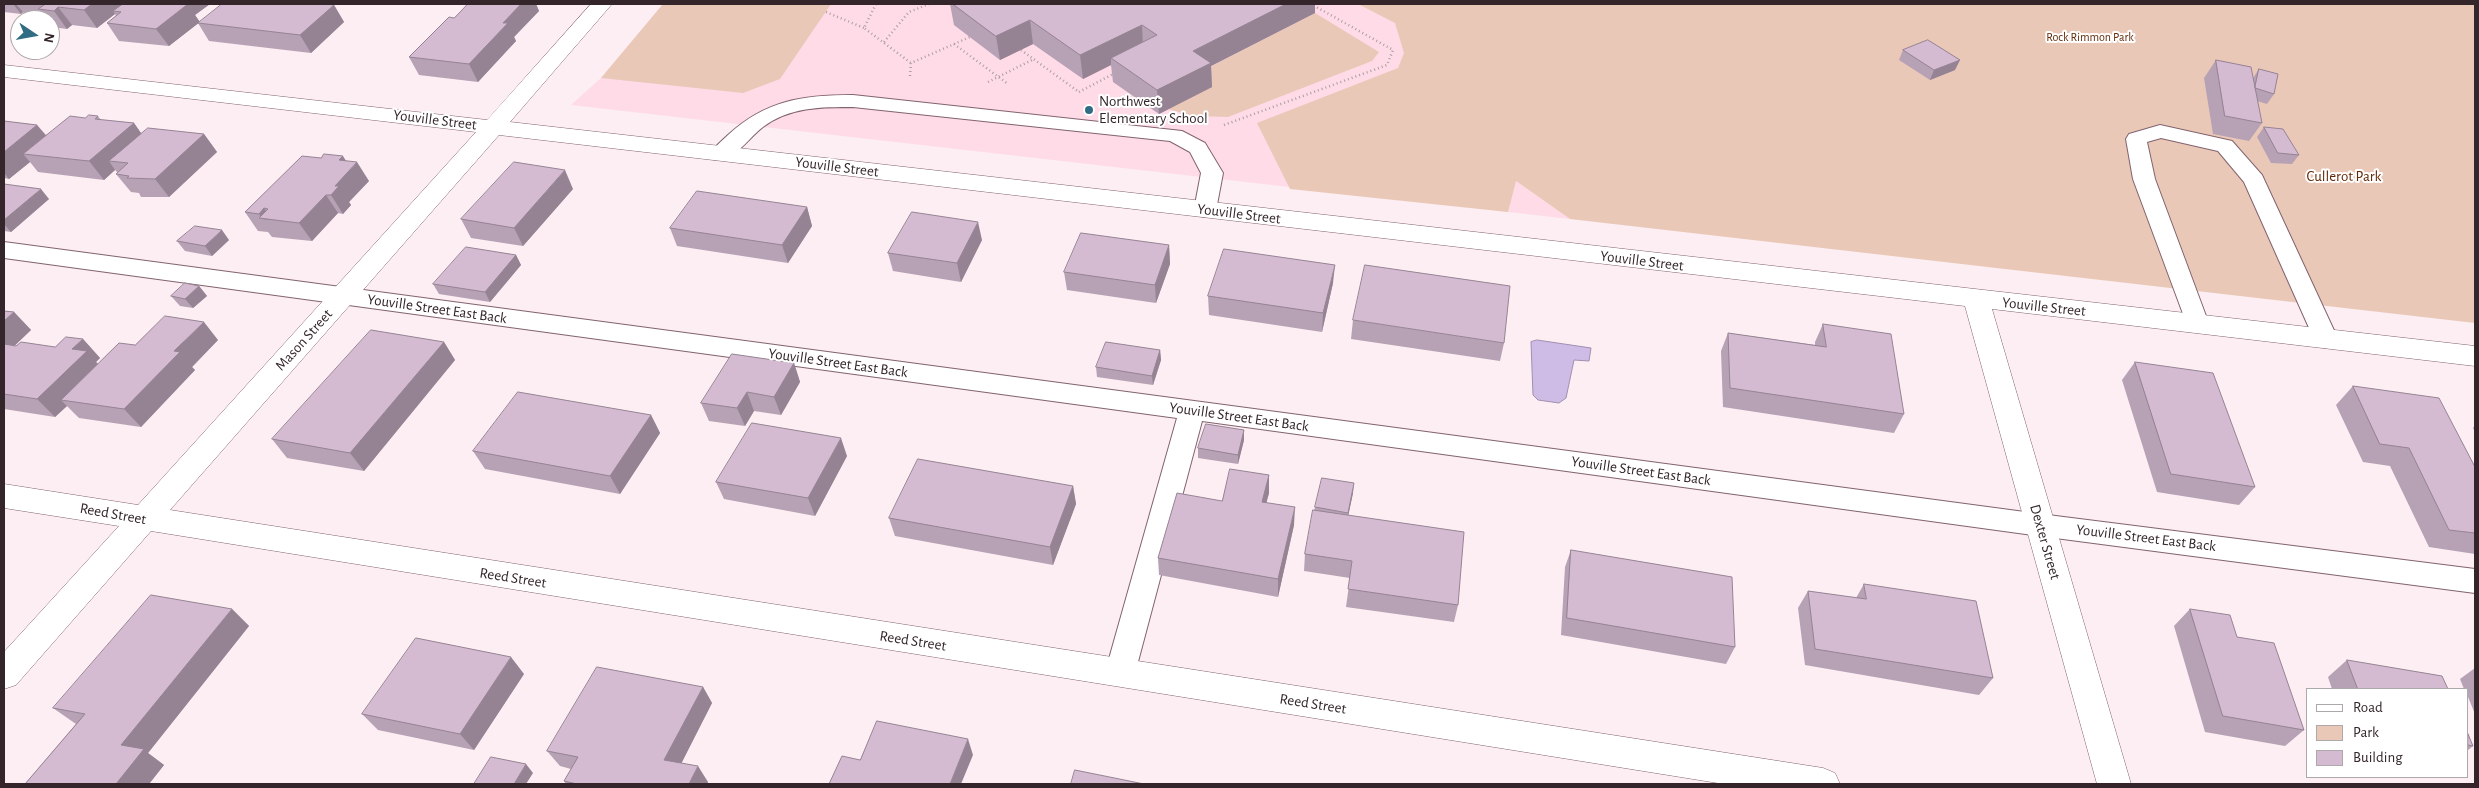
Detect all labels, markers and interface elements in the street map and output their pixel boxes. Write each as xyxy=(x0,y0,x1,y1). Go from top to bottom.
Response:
north arrow xyxy=(10,10,60,60)
park label: Rock Rimmon Park xyxy=(2046,30,2134,44)
text: N xyxy=(41,32,57,44)
place label: Northwest Elementary School xyxy=(1099,92,1208,127)
marker: Northwest Elementary School xyxy=(1083,104,1095,116)
street label: Youville Street xyxy=(392,106,478,134)
street label: Youville Street xyxy=(794,153,880,181)
park label: Cullerot Park xyxy=(2307,167,2381,185)
street label: Youville Street xyxy=(1196,200,1282,228)
street label: Youville Street xyxy=(1599,247,1685,275)
street label: Youville Street East Back xyxy=(366,290,508,328)
street label: Youville Street xyxy=(2001,294,2087,320)
street label: Mason Street xyxy=(272,305,336,375)
street label: Youville Street East Back xyxy=(767,344,909,382)
street label: Youville Street East Back xyxy=(1168,398,1310,436)
street label: Youville Street East Back xyxy=(1570,452,1712,490)
street label: Reed Street xyxy=(78,499,148,529)
street label: Dexter Street xyxy=(2026,502,2064,582)
street label: Youville Street East Back xyxy=(2075,520,2217,556)
street label: Reed Street xyxy=(478,564,548,592)
street label: Reed Street xyxy=(878,627,948,655)
legend xyxy=(2306,688,2469,778)
street label: Reed Street xyxy=(1278,690,1348,718)
text: Road xyxy=(2353,700,2383,715)
text: Park xyxy=(2353,725,2379,740)
text: Building xyxy=(2353,750,2403,765)

